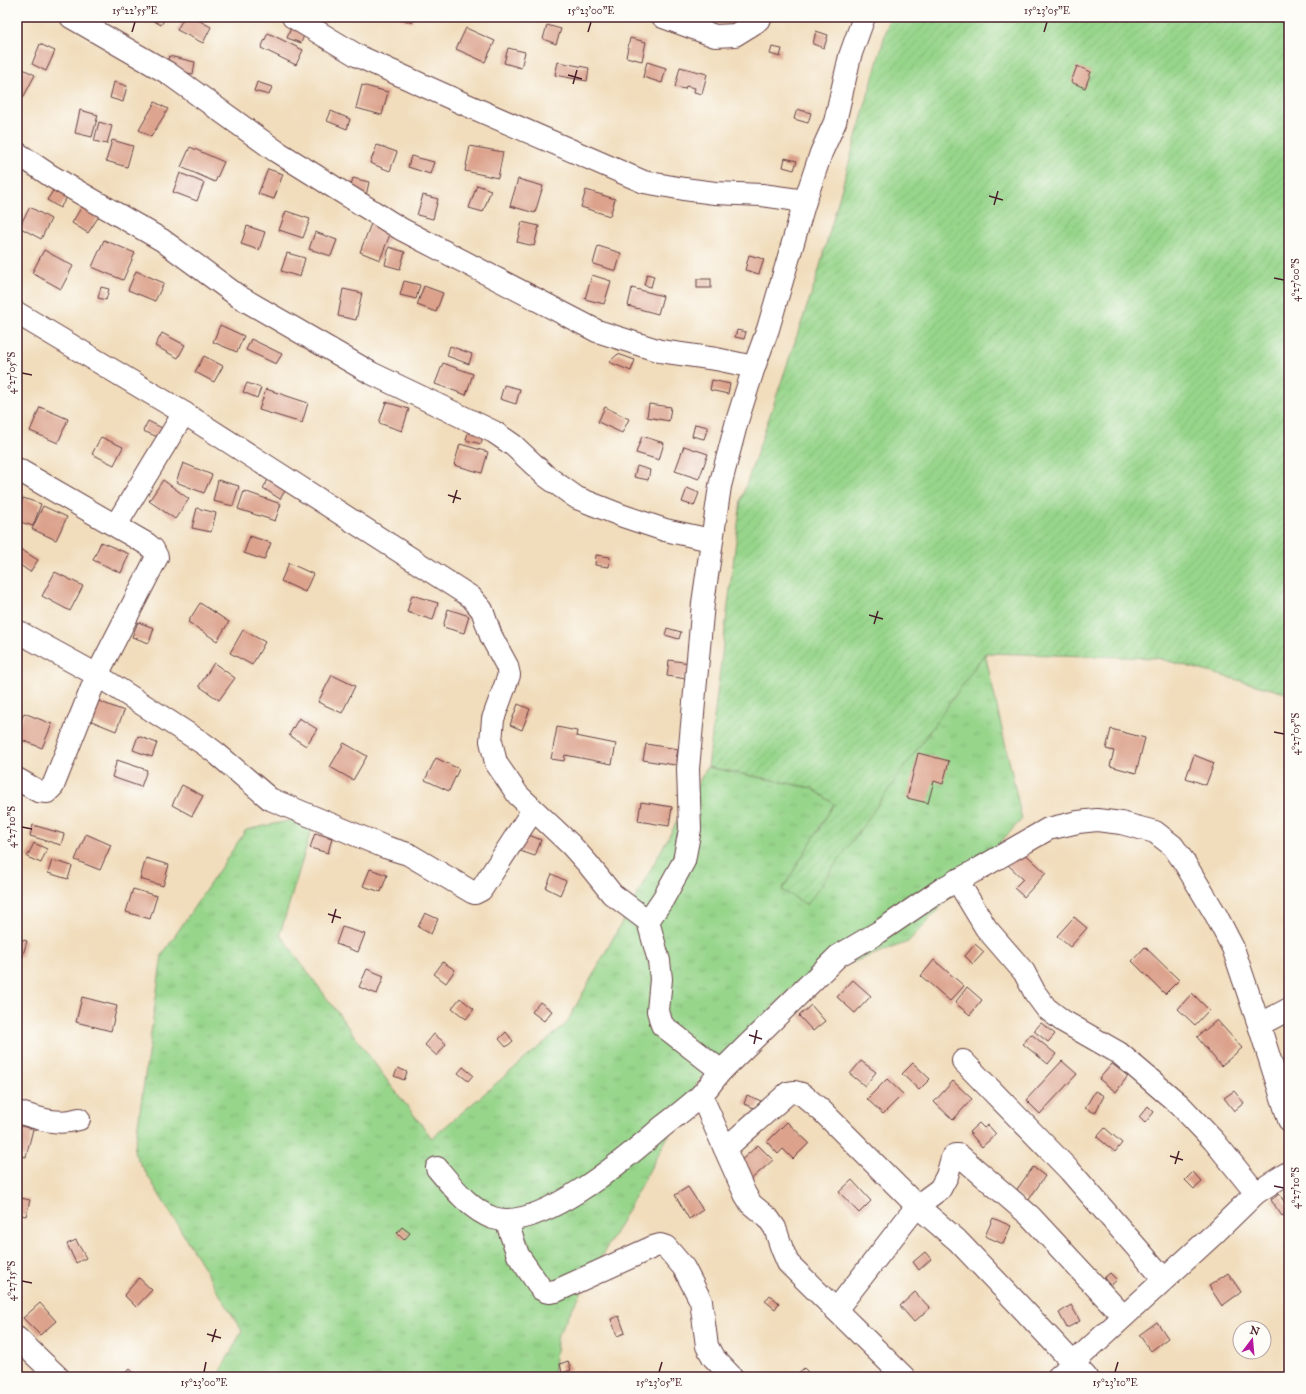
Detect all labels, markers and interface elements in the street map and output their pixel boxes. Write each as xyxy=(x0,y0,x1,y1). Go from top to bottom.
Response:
text: 15°22'55"E xyxy=(112,5,158,17)
text: 15°23'00"E xyxy=(567,5,615,17)
text: 15°23'05"E xyxy=(1024,5,1070,17)
text: 4°27'00"S xyxy=(1290,258,1302,302)
text: 4°27'05"S xyxy=(6,351,18,394)
text: 4°27'05"S xyxy=(1290,712,1302,755)
text: 4°27'10"S xyxy=(6,806,18,848)
text: 4°27'10"S xyxy=(1290,1167,1302,1209)
text: 4°27'15"S xyxy=(6,1260,18,1301)
north arrow xyxy=(1232,1320,1272,1360)
text: N xyxy=(1248,1323,1262,1339)
text: 15°23'00"E xyxy=(180,1377,228,1389)
text: 15°23'05"E xyxy=(636,1377,682,1389)
text: 15°23'10"E xyxy=(1092,1377,1138,1389)

